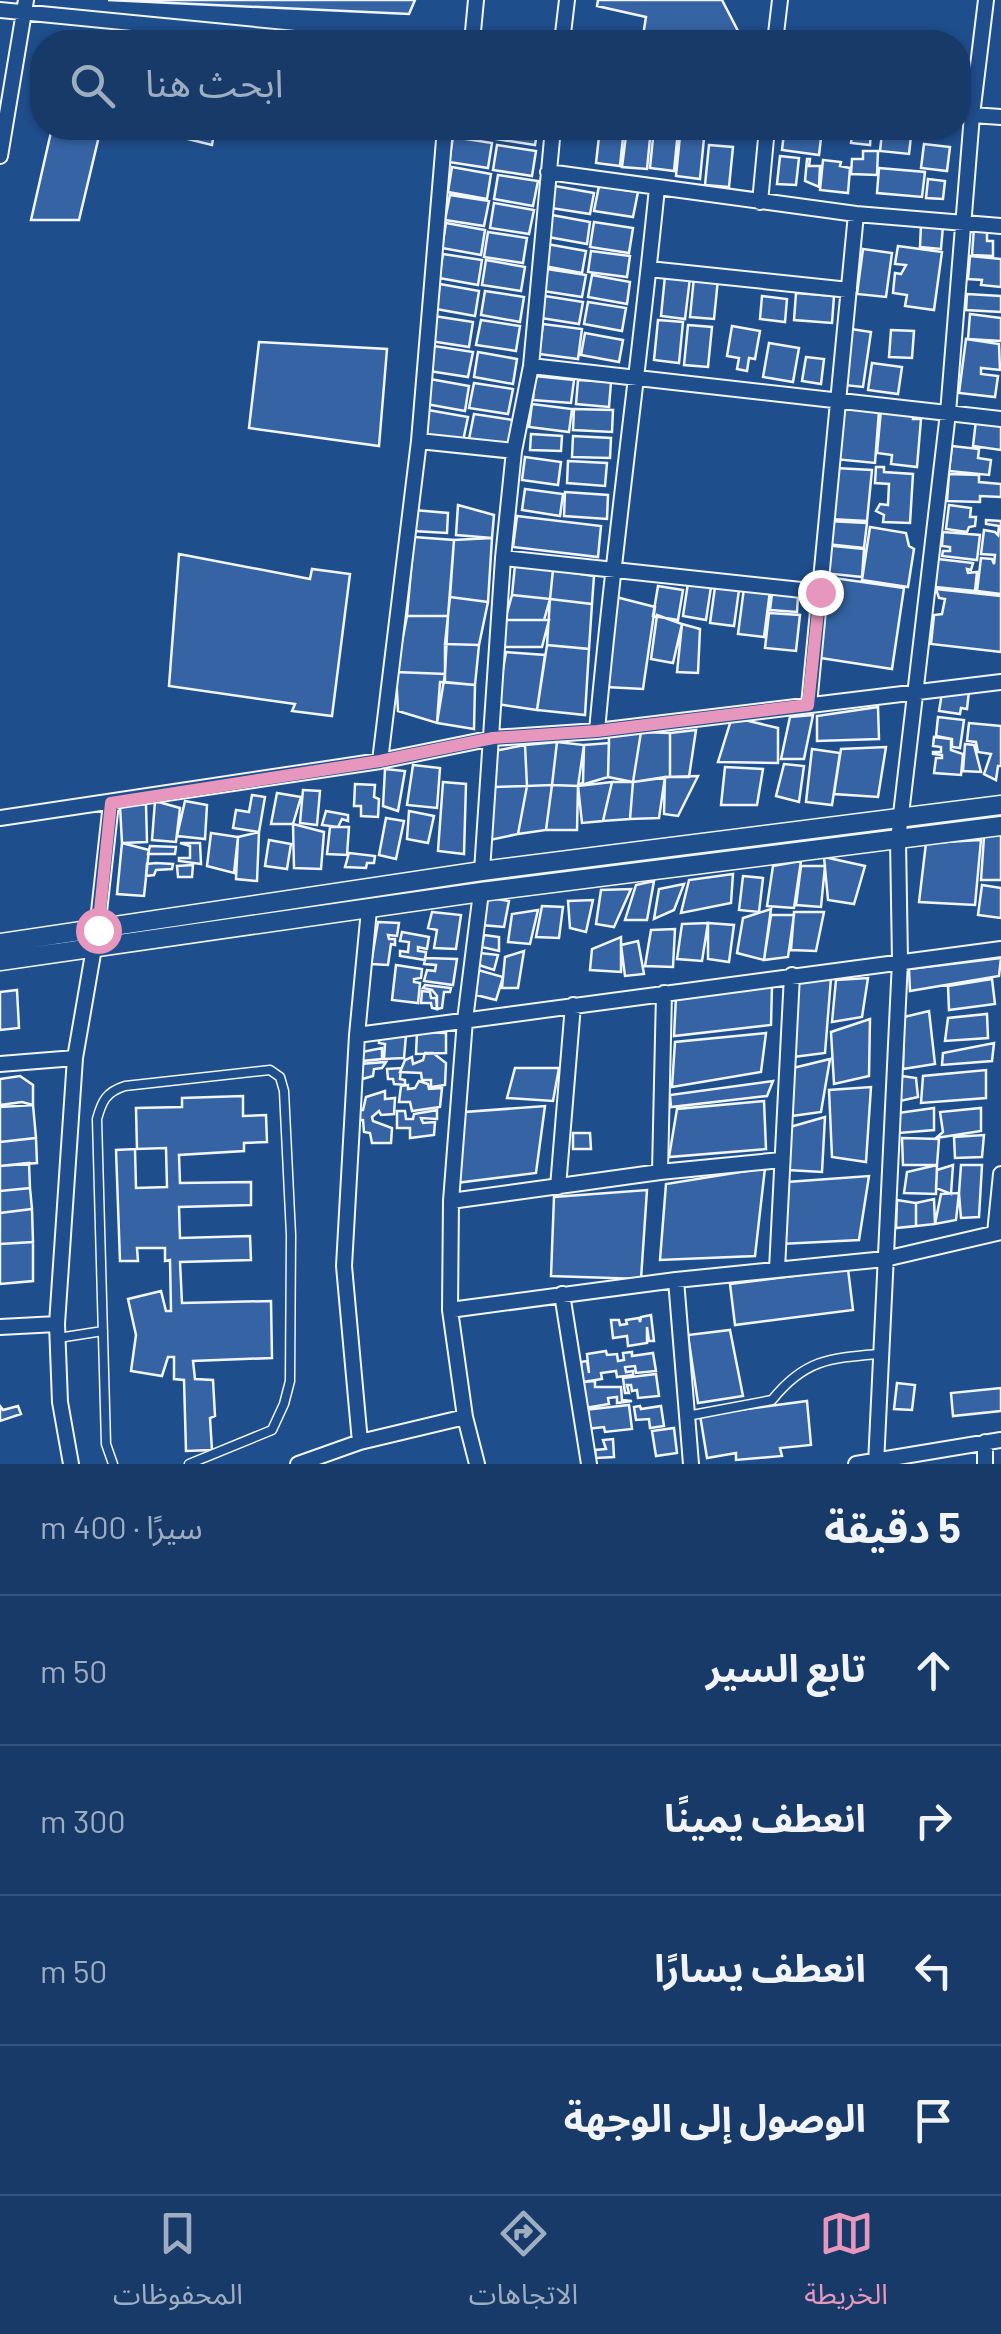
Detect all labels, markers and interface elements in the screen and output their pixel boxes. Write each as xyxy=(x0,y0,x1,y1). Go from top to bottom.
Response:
search box xyxy=(30,30,971,140)
icon: search xyxy=(65,58,120,113)
text: ابحث هنا xyxy=(145,59,284,105)
route end xyxy=(798,570,844,616)
route start xyxy=(76,908,122,954)
text: 5 دقيقة xyxy=(824,1501,961,1551)
text: سيرًا · 400 m xyxy=(40,1507,203,1545)
icon: ahead xyxy=(906,1643,961,1698)
text: تابع السير xyxy=(706,1644,866,1690)
text: 50 m xyxy=(40,1651,107,1689)
icon: right xyxy=(906,1793,961,1848)
text: انعطف يمينًا xyxy=(664,1794,866,1840)
text: 300 m xyxy=(40,1801,126,1839)
icon: left xyxy=(906,1943,961,1998)
text: انعطف يسارًا xyxy=(654,1944,866,1990)
text: 50 m xyxy=(40,1951,107,1989)
icon: arrive xyxy=(906,2093,961,2148)
text: الوصول إلى الوجهة xyxy=(564,2094,866,2140)
tab: المحفوظات xyxy=(113,2206,243,2325)
tab: الاتجاهات xyxy=(469,2206,578,2325)
tab: الخريطة xyxy=(804,2206,888,2325)

